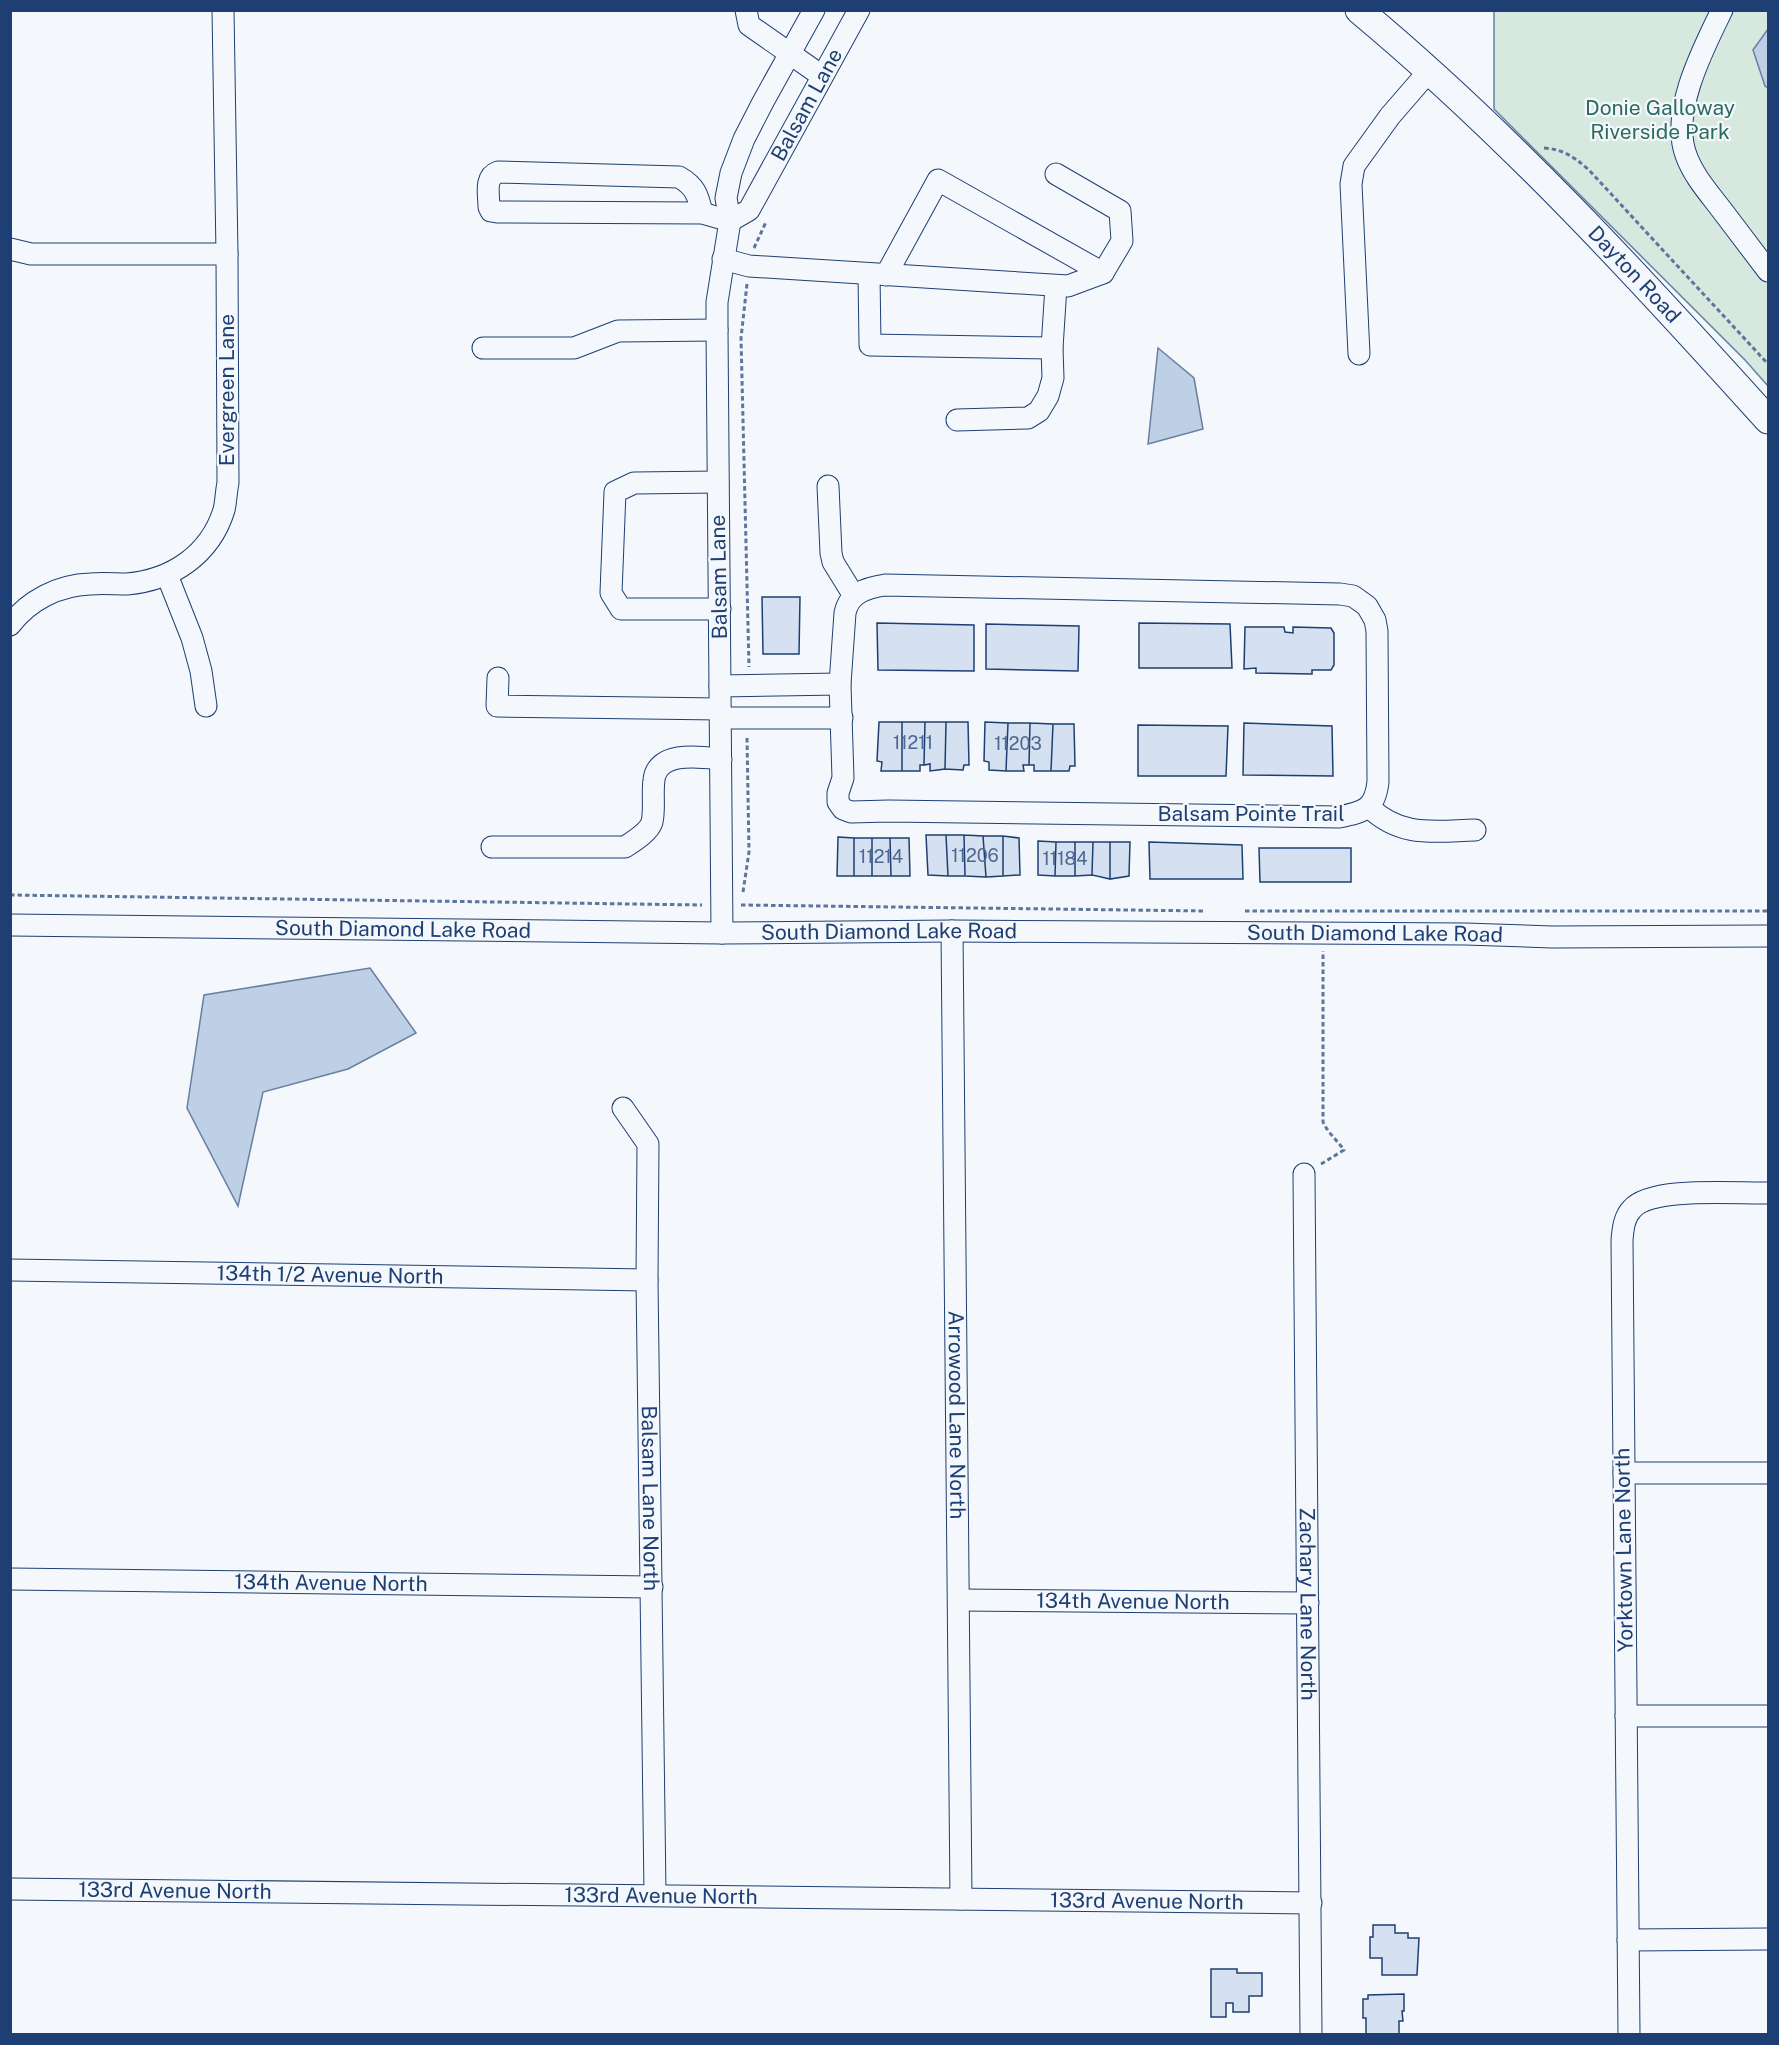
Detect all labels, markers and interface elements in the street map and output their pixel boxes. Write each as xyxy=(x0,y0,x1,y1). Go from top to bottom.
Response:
street label: Balsam Lane xyxy=(765,44,847,165)
park label: Donie Galloway Riverside Park xyxy=(1585,95,1735,144)
street label: Dayton Road xyxy=(1583,220,1686,328)
street label: Evergreen Lane xyxy=(214,314,239,466)
street label: Balsam Lane xyxy=(705,514,732,640)
house number: 11211 xyxy=(893,732,933,753)
house number: 11203 xyxy=(994,733,1042,754)
street label: Balsam Pointe Trail xyxy=(1157,801,1345,826)
house number: 11206 xyxy=(951,845,999,866)
house number: 11214 xyxy=(859,846,903,867)
house number: 11184 xyxy=(1043,848,1087,869)
street label: South Diamond Lake Road xyxy=(275,915,531,943)
street label: South Diamond Lake Road xyxy=(761,918,1017,945)
street label: South Diamond Lake Road xyxy=(1247,920,1503,947)
street label: 134th 1/2 Avenue North xyxy=(216,1260,444,1289)
street label: Arrowood Lane North xyxy=(944,1311,970,1519)
street label: Balsam Lane North xyxy=(637,1405,664,1591)
street label: Yorktown Lane North xyxy=(1609,1448,1638,1652)
street label: Zachary Lane North xyxy=(1295,1507,1321,1701)
street label: 134th Avenue North xyxy=(234,1569,428,1596)
street label: 134th Avenue North xyxy=(1036,1588,1230,1614)
street label: 133rd Avenue North xyxy=(78,1877,272,1904)
street label: 133rd Avenue North xyxy=(564,1882,758,1909)
street label: 133rd Avenue North xyxy=(1050,1887,1244,1914)

